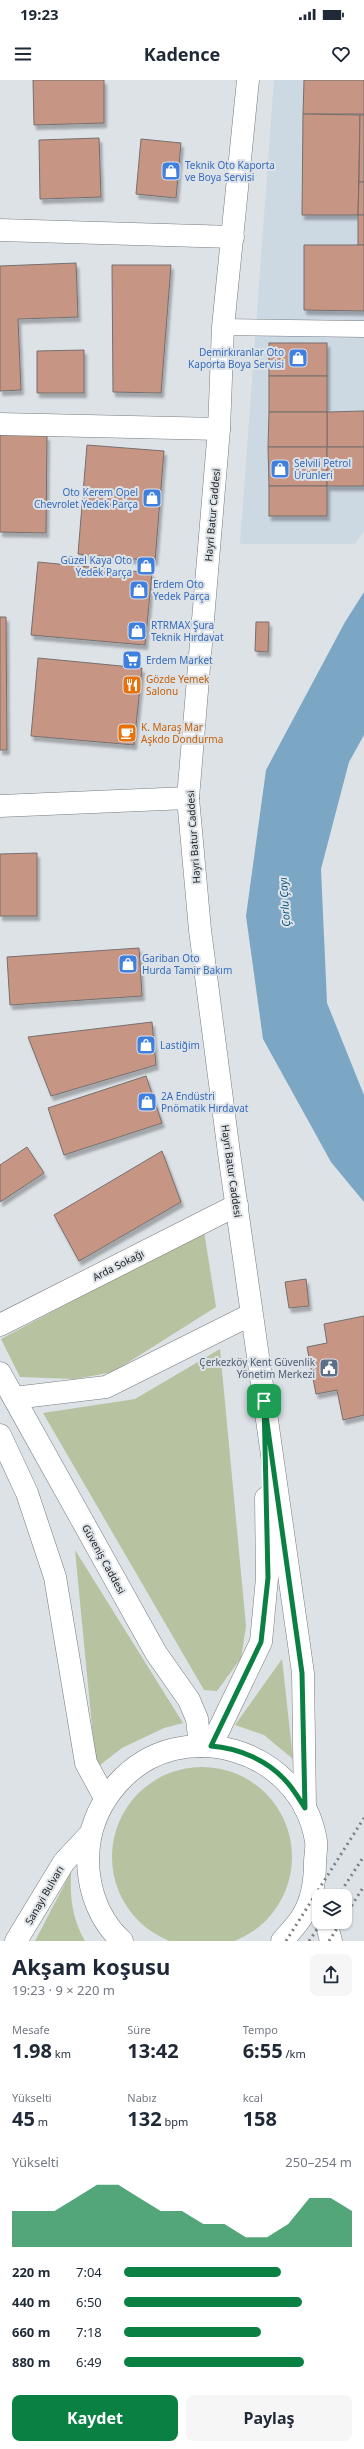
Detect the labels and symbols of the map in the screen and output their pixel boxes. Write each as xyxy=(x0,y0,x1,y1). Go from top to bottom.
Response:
place label: Teknik Oto Kaporta ve Boya Servisi xyxy=(185,158,275,184)
shop icon: Teknik Oto Kaporta ve Boya Servisi xyxy=(160,160,182,182)
place label: Demirkıranlar Oto Kaporta Boya Servisi xyxy=(188,345,284,371)
shop icon: Demirkıranlar Oto Kaporta Boya Servisi xyxy=(287,347,309,369)
place label: Selvili Petrol Ürünleri xyxy=(294,456,351,482)
shop icon: Selvili Petrol Ürünleri xyxy=(269,458,291,480)
street label: Hayri Batur Caddesi xyxy=(201,468,223,562)
place label: Oto Kerem Opel Chevrolet Yedek Parça xyxy=(34,485,138,511)
shop icon: Oto Kerem Opel Chevrolet Yedek Parça xyxy=(141,487,163,509)
place label: Güzel Kaya Oto Yedek Parça xyxy=(60,553,132,579)
shop icon: Güzel Kaya Oto Yedek Parça xyxy=(135,555,157,577)
place label: Erdem Oto Yedek Parça xyxy=(153,577,210,603)
shop icon: Erdem Oto Yedek Parça xyxy=(128,579,150,601)
place label: RTRMAX Şura Teknik Hırdavat xyxy=(151,618,224,644)
shop icon: RTRMAX Şura Teknik Hırdavat xyxy=(126,620,148,642)
supermarket icon: Erdem Market xyxy=(121,649,143,671)
place label: Erdem Market xyxy=(146,653,213,667)
place label: Gözde Yemek Salonu xyxy=(146,672,210,698)
restaurant icon: Gözde Yemek Salonu xyxy=(121,674,143,696)
place label: K. Maraş Mar Aşkdo Dondurma xyxy=(141,720,223,746)
cafe icon: K. Maraş Mar Aşkdo Dondurma xyxy=(116,722,138,744)
street label: Hayri Batur Caddesi xyxy=(183,790,203,884)
water label: Çorlu Çayı xyxy=(275,876,293,927)
place label: Gariban Oto Hurda Tamir Bakım xyxy=(142,951,232,977)
shop icon: Gariban Oto Hurda Tamir Bakım xyxy=(117,953,139,975)
shop icon: Lastiğim xyxy=(135,1034,157,1056)
place label: Lastiğim xyxy=(160,1038,200,1052)
place label: 2A Endüstri Pnömatik Hırdavat xyxy=(161,1089,249,1115)
shop icon: 2A Endüstri Pnömatik Hırdavat xyxy=(136,1091,158,1113)
street label: Hayri Batur Caddesi xyxy=(219,1124,245,1218)
street label: Arda Sokağı xyxy=(90,1246,146,1284)
place label: Çerkezköy Kent Güvenlik Yönetim Merkezi xyxy=(199,1355,316,1381)
public building icon: Çerkezköy Kent Güvenlik Yönetim Merkezi xyxy=(318,1357,340,1379)
pin xyxy=(247,1384,281,1418)
street label: Güveniş Caddesi xyxy=(79,1522,129,1596)
street label: Sanayi Bulvarı xyxy=(21,1863,67,1927)

